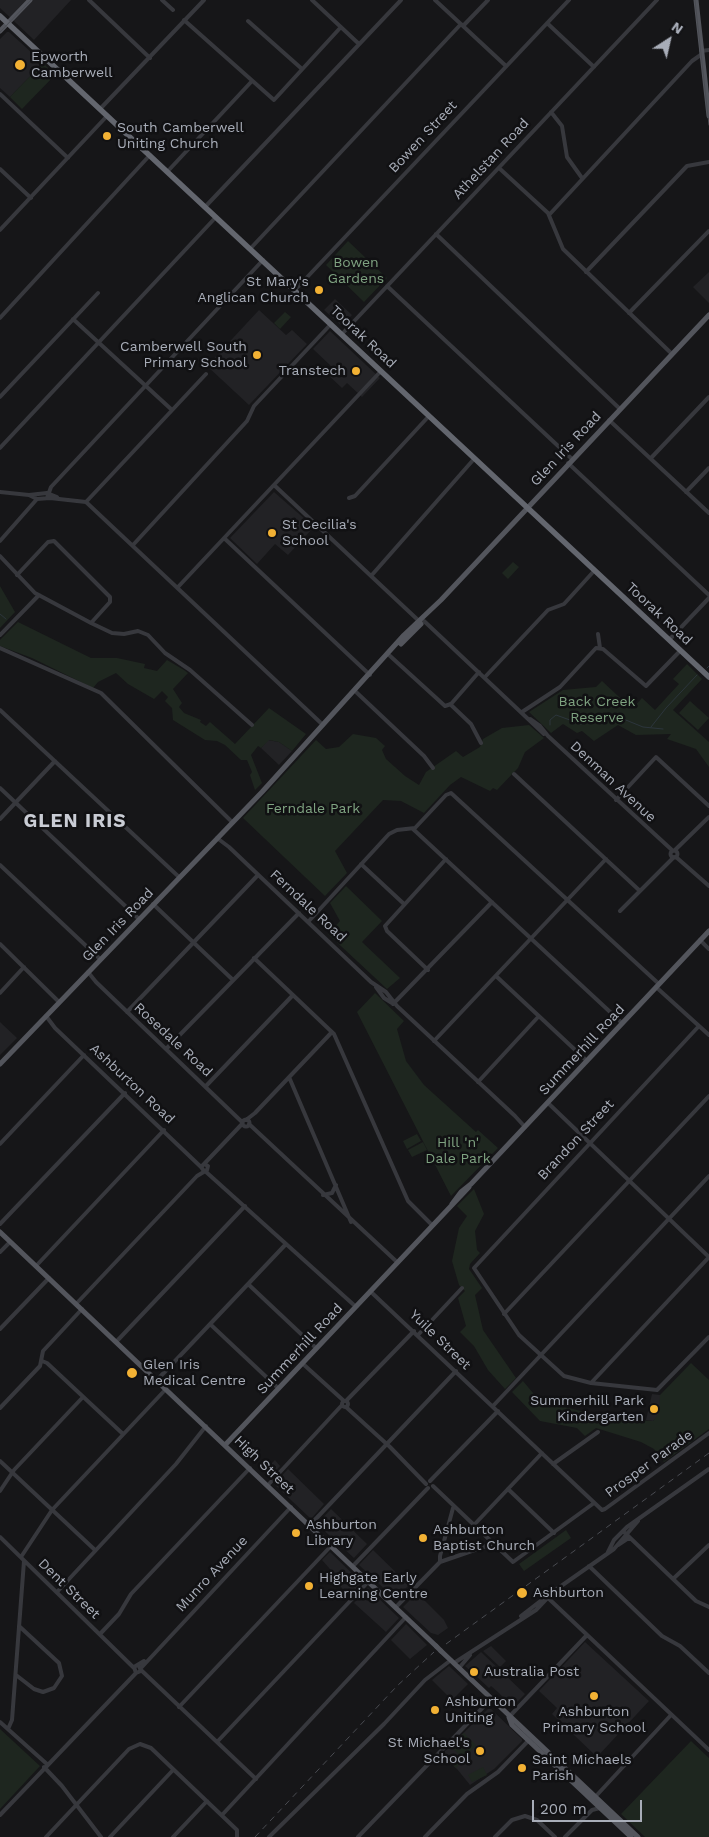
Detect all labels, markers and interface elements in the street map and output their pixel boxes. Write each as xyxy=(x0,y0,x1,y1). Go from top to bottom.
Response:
north arrow xyxy=(644,15,694,65)
text: N xyxy=(669,18,686,37)
place label: Epworth Camberwell xyxy=(31,49,113,82)
marker: Epworth Camberwell xyxy=(13,58,27,72)
street label: Bowen Street xyxy=(385,97,461,177)
street label: Athelstan Road xyxy=(449,115,533,203)
place label: South Camberwell Uniting Church xyxy=(117,120,244,152)
marker: South Camberwell Uniting Church xyxy=(101,130,113,142)
park label: Bowen Gardens xyxy=(328,255,384,288)
place label: St Mary's Anglican Church xyxy=(198,274,309,306)
marker: St Mary's Anglican Church xyxy=(313,284,325,296)
street label: Toorak Road xyxy=(327,302,399,372)
place label: Camberwell South Primary School xyxy=(120,339,247,372)
marker: Camberwell South Primary School xyxy=(251,349,263,361)
place label: Transtech xyxy=(279,363,346,379)
marker: Transtech xyxy=(350,365,362,377)
street label: Glen Iris Road xyxy=(527,408,605,490)
place label: St Cecilia's School xyxy=(282,517,357,550)
marker: St Cecilia's School xyxy=(266,527,278,539)
street label: Toorak Road xyxy=(623,579,695,649)
park label: Back Creek Reserve xyxy=(559,694,635,726)
street label: Denman Avenue xyxy=(567,738,659,826)
park label: Ferndale Park xyxy=(266,801,360,817)
district label: GLEN IRIS xyxy=(22,810,128,832)
street label: Ferndale Road xyxy=(266,866,350,946)
street label: Glen Iris Road xyxy=(79,885,157,965)
street label: Rosedale Road xyxy=(130,999,216,1081)
street label: Summerhill Road xyxy=(536,1001,628,1099)
street label: Ashburton Road xyxy=(86,1040,178,1128)
street label: Brandon Street xyxy=(534,1096,618,1184)
park label: Hill 'n' Dale Park xyxy=(425,1135,491,1168)
street label: Summerhill Road xyxy=(254,1300,346,1398)
street label: Yuile Street xyxy=(406,1307,474,1373)
place label: Glen Iris Medical Centre xyxy=(143,1357,246,1390)
marker: Glen Iris Medical Centre xyxy=(125,1366,139,1380)
place label: Summerhill Park Kindergarten xyxy=(530,1393,644,1425)
marker: Summerhill Park Kindergarten xyxy=(648,1403,660,1415)
street label: Prosper Parade xyxy=(602,1427,696,1501)
street label: High Street xyxy=(230,1432,298,1498)
place label: Ashburton Library xyxy=(306,1517,377,1550)
place label: Ashburton Baptist Church xyxy=(433,1522,535,1554)
marker: Ashburton Library xyxy=(290,1527,302,1539)
marker: Ashburton Baptist Church xyxy=(417,1532,429,1544)
street label: Munro Avenue xyxy=(173,1533,251,1615)
street label: Dent Street xyxy=(35,1555,103,1623)
place label: Highgate Early Learning Centre xyxy=(319,1570,428,1602)
marker: Highgate Early Learning Centre xyxy=(303,1580,315,1592)
place label: Ashburton xyxy=(533,1585,604,1601)
marker: Ashburton xyxy=(515,1586,529,1600)
place label: Australia Post xyxy=(484,1664,579,1680)
marker: Australia Post xyxy=(468,1666,480,1678)
marker: Ashburton Primary School xyxy=(588,1690,600,1702)
place label: Ashburton Uniting xyxy=(445,1694,516,1726)
marker: Ashburton Uniting xyxy=(429,1704,441,1716)
place label: Ashburton Primary School xyxy=(542,1704,646,1736)
place label: St Michael's School xyxy=(388,1735,470,1768)
marker: St Michael's School xyxy=(474,1745,486,1757)
place label: Saint Michaels Parish xyxy=(532,1752,632,1784)
marker: Saint Michaels Parish xyxy=(516,1762,528,1774)
scale bar xyxy=(534,1790,644,1822)
text: 200 m xyxy=(540,1800,587,1818)

